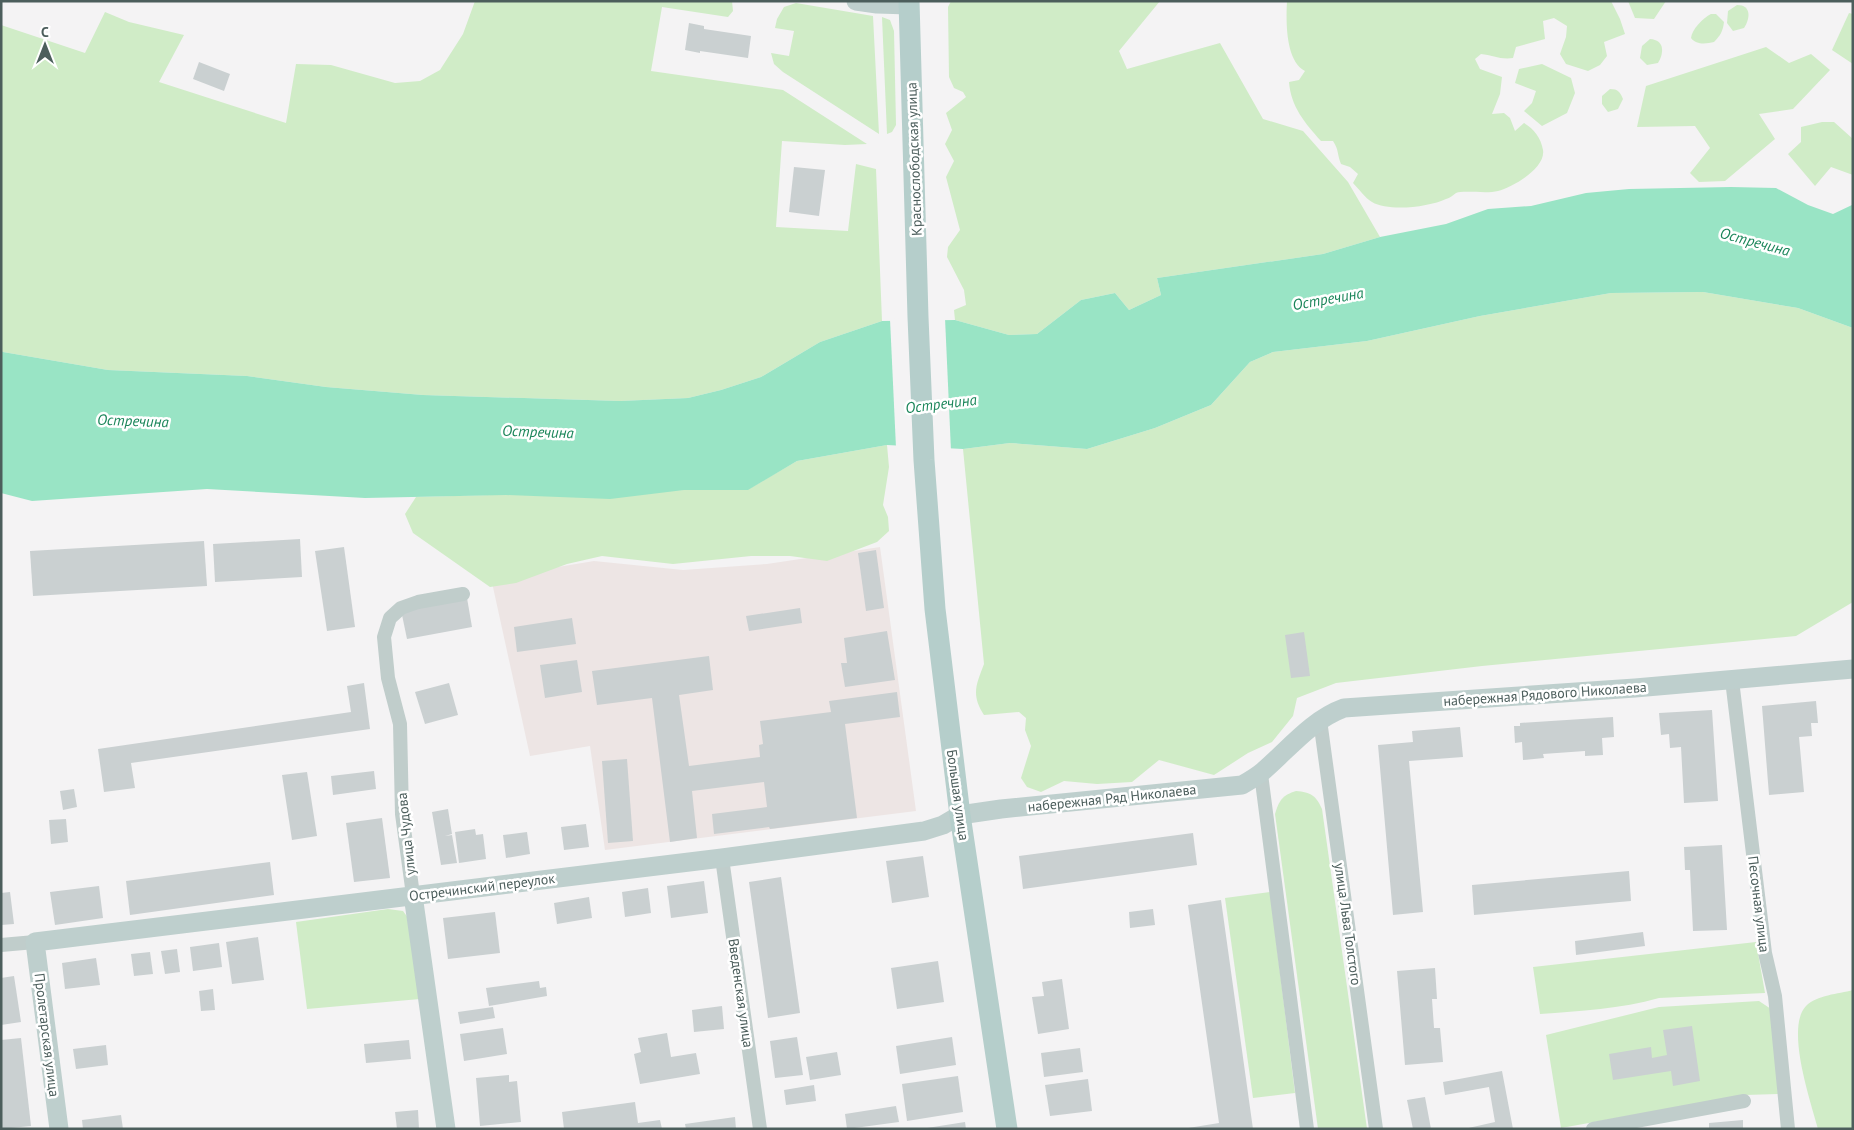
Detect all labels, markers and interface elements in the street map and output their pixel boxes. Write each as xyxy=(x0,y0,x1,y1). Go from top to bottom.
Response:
north arrow xyxy=(20,20,70,70)
text: С xyxy=(41,23,49,41)
street label: Краснослободская улица xyxy=(902,82,926,236)
water label: Остречина xyxy=(1718,223,1793,260)
water label: Остречина xyxy=(1291,283,1366,314)
water label: Остречина xyxy=(904,390,978,417)
water label: Остречина xyxy=(97,410,170,431)
water label: Остречина xyxy=(502,421,575,442)
street label: набережная Рядового Николаева xyxy=(1443,678,1647,710)
street label: Большая улица xyxy=(943,748,973,842)
street label: набережная Ряд Николаева xyxy=(1027,780,1197,816)
street label: улица Чудова xyxy=(393,792,419,876)
street label: Песочная улица xyxy=(1744,855,1774,953)
street label: улица Льва Толстого xyxy=(1330,862,1366,986)
street label: Остречинский переулок xyxy=(408,869,556,905)
street label: Введенская улица xyxy=(724,937,758,1049)
street label: Пролетарская улица xyxy=(30,972,64,1098)

